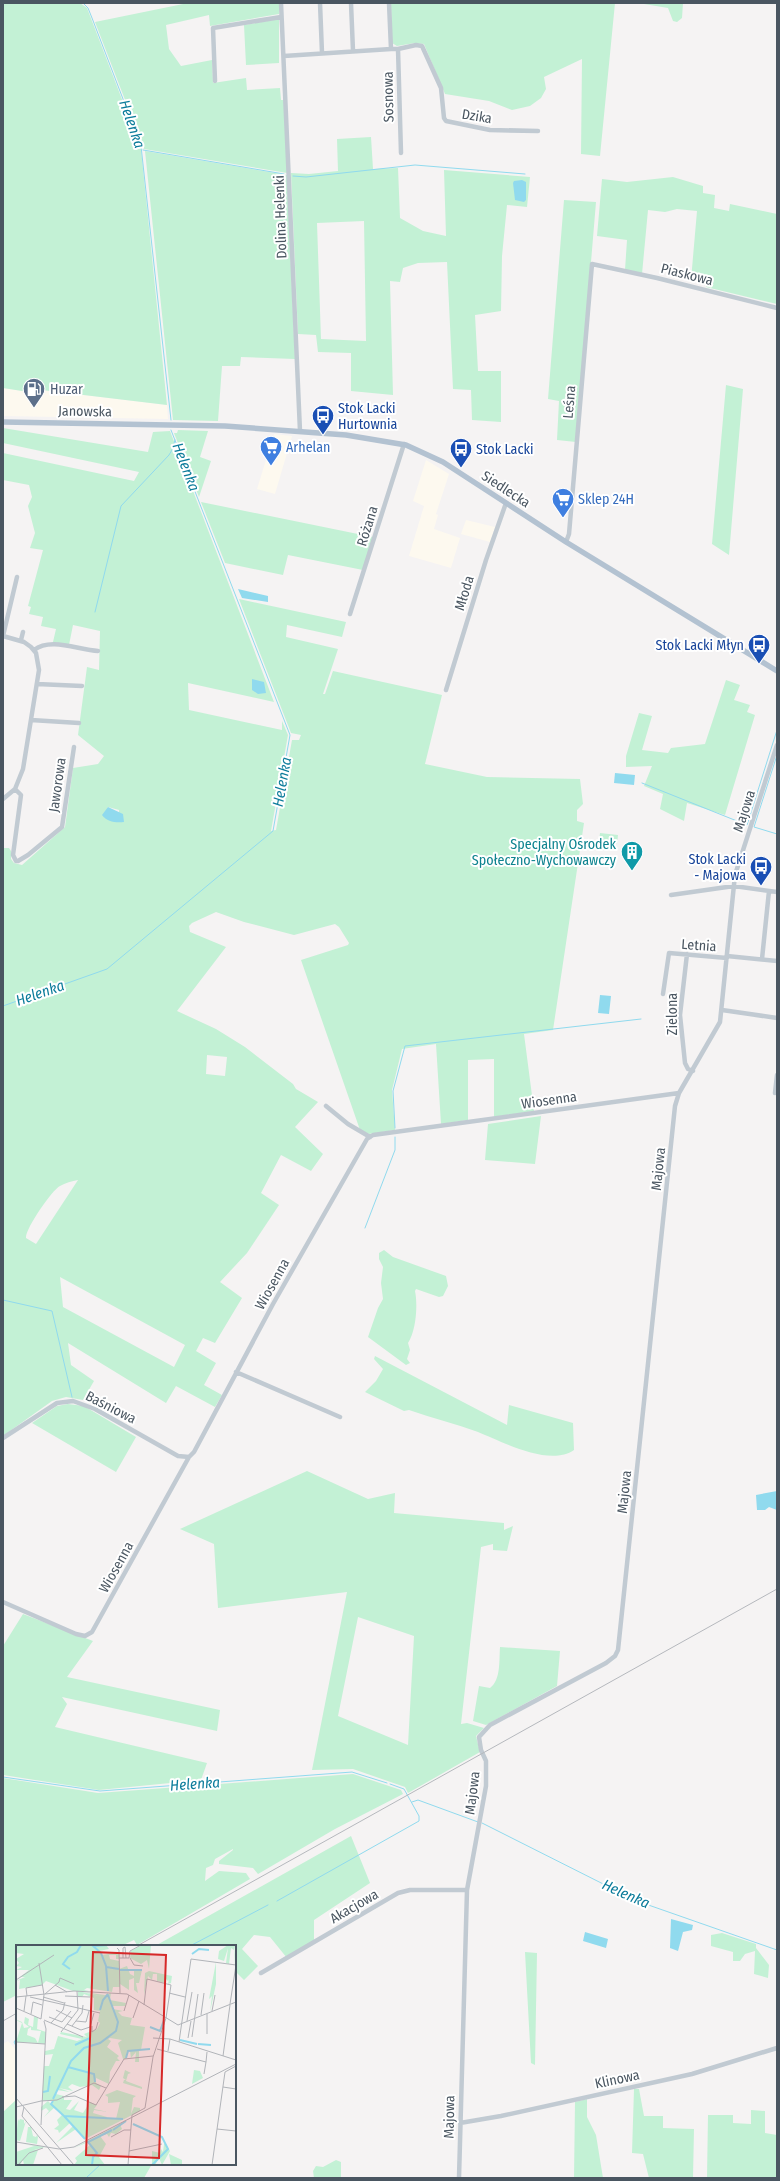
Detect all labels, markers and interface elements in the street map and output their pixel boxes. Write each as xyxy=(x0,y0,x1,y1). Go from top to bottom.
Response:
street label: Sosnowa xyxy=(380,71,397,123)
water label: Helenka xyxy=(115,97,149,151)
street label: Dzika xyxy=(461,106,493,127)
street label: Dolina Helenki xyxy=(271,175,290,259)
street label: Piaskowa xyxy=(659,260,715,289)
fuel station icon: Huzar xyxy=(21,376,47,409)
place label: Huzar xyxy=(50,381,83,398)
street label: Leśna xyxy=(560,385,579,419)
place label: Stok Lacki Hurtownia xyxy=(338,400,397,433)
street label: Janowska xyxy=(58,403,112,420)
bus stop icon: Stok Lacki Hurtownia xyxy=(310,403,336,436)
supermarket icon: Arhelan xyxy=(258,434,284,467)
bus stop icon: Stok Lacki xyxy=(448,436,474,469)
place label: Arhelan xyxy=(286,439,330,456)
water label: Helenka xyxy=(169,440,203,494)
place label: Stok Lacki xyxy=(476,441,534,458)
street label: Siedlecka xyxy=(478,467,533,511)
supermarket icon: Sklep 24H xyxy=(550,486,576,519)
place label: Sklep 24H xyxy=(578,491,634,508)
street label: Różana xyxy=(353,504,382,548)
street label: Młoda xyxy=(451,574,478,613)
bus stop icon: Stok Lacki Młyn xyxy=(746,632,772,665)
place label: Stok Lacki Młyn xyxy=(656,637,744,654)
water label: Helenka xyxy=(269,756,295,808)
street label: Jaworowa xyxy=(45,757,70,813)
street label: Majowa xyxy=(730,788,759,834)
place label: Specjalny Ośrodek Społeczno-Wychowawczy xyxy=(472,836,617,869)
building icon: Specjalny Ośrodek Społeczno-Wychowawczy xyxy=(619,839,645,872)
place label: Stok Lacki - Majowa xyxy=(689,851,746,884)
bus stop icon: Stok Lacki - Majowa xyxy=(748,854,774,887)
street label: Letnia xyxy=(681,936,717,955)
water label: Helenka xyxy=(13,976,67,1010)
street label: Zielona xyxy=(664,993,681,1035)
street label: Wiosenna xyxy=(520,1088,578,1113)
street label: Majowa xyxy=(648,1146,669,1192)
street label: Wiosenna xyxy=(251,1256,293,1313)
street label: Baśniowa xyxy=(83,1387,139,1427)
street label: Majowa xyxy=(614,1469,635,1515)
street label: Wiosenna xyxy=(95,1539,137,1596)
street label: Majowa xyxy=(461,1770,484,1816)
water label: Helenka xyxy=(169,1773,221,1795)
water label: Helenka xyxy=(599,1876,653,1913)
street label: Akacjowa xyxy=(327,1886,382,1927)
inset map xyxy=(16,1945,236,2165)
street label: Klinowa xyxy=(593,2066,641,2093)
street label: Majowa xyxy=(441,2095,458,2139)

